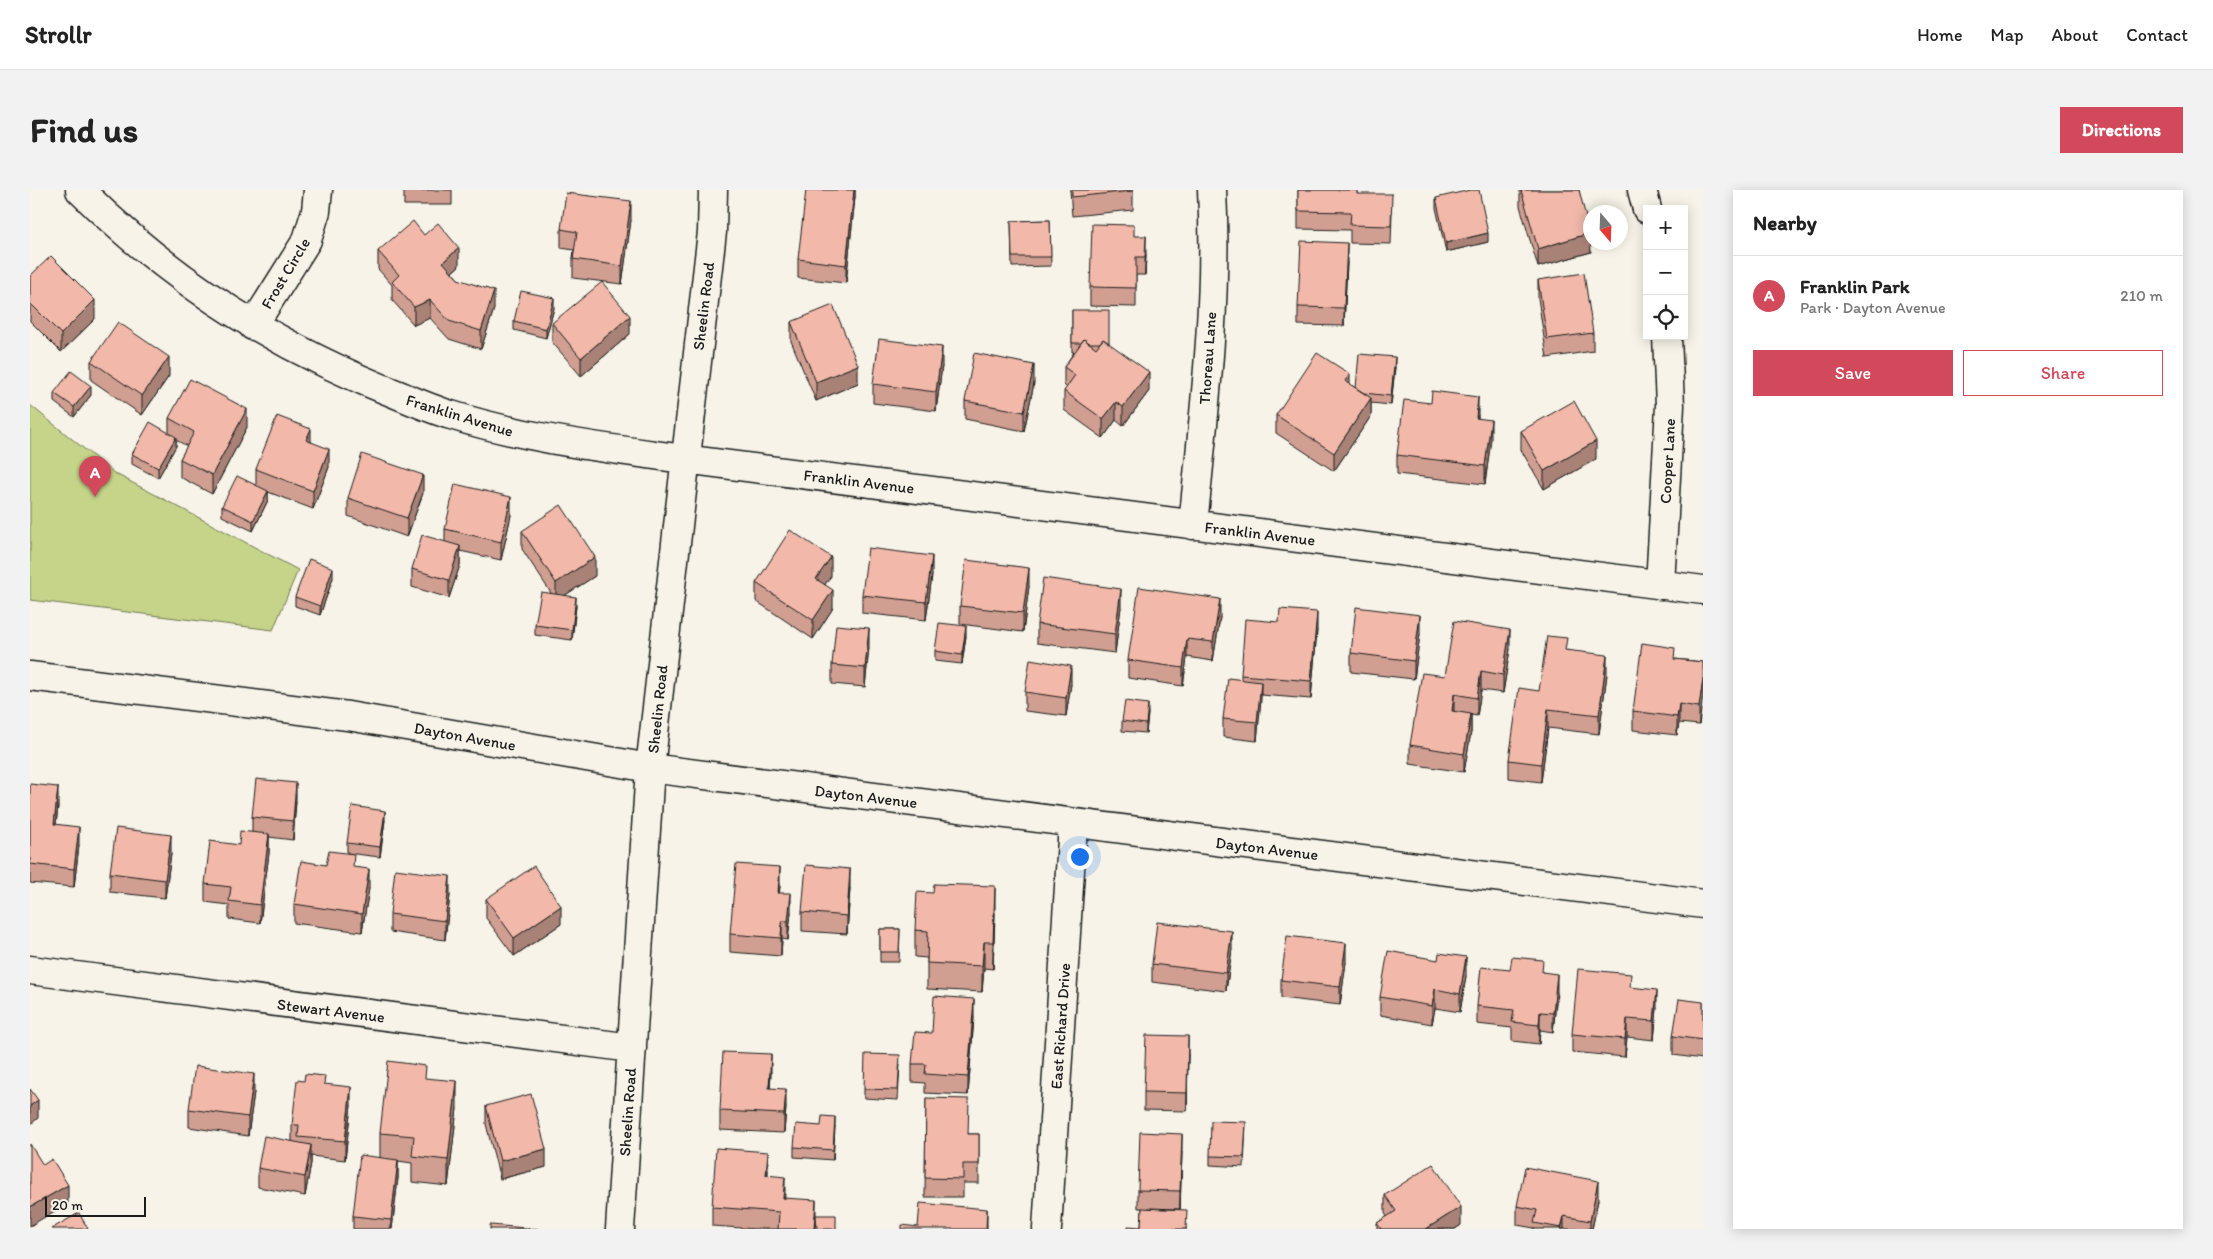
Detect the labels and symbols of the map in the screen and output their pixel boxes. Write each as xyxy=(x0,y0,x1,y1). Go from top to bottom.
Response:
north arrow xyxy=(1583,205,1628,250)
street label: Frost Circle xyxy=(257,234,314,312)
street label: Sheelin Road xyxy=(689,261,718,351)
street label: Thoreau Lane xyxy=(1195,311,1220,405)
street label: Franklin Avenue xyxy=(404,390,516,441)
street label: Cooper Lane xyxy=(1656,418,1679,504)
pin: A xyxy=(79,456,111,497)
street label: Franklin Avenue xyxy=(803,465,915,498)
street label: Franklin Avenue xyxy=(1204,517,1316,550)
street label: Sheelin Road xyxy=(643,664,672,754)
street label: Dayton Avenue xyxy=(412,718,517,755)
street label: Dayton Avenue xyxy=(814,781,918,812)
street label: Dayton Avenue xyxy=(1215,833,1319,864)
your location xyxy=(1067,844,1093,870)
street label: East Richard Drive xyxy=(1047,962,1074,1090)
street label: Stewart Avenue xyxy=(276,994,386,1027)
street label: Sheelin Road xyxy=(615,1067,640,1157)
scale bar xyxy=(45,1194,146,1217)

